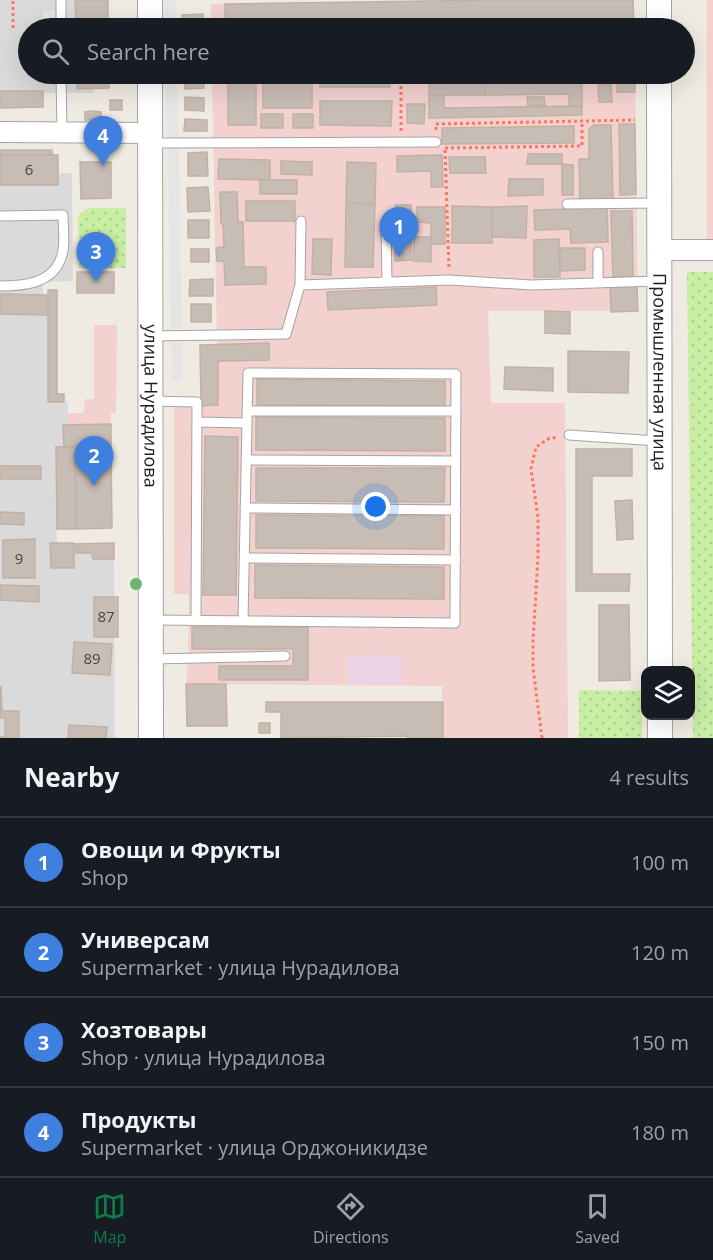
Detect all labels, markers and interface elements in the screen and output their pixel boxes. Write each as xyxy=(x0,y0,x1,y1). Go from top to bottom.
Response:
search box xyxy=(18,18,695,84)
icon: search xyxy=(39,35,72,68)
text: Search here xyxy=(87,36,210,66)
pin: 4 xyxy=(84,116,122,166)
house number: 6 xyxy=(25,159,33,179)
pin: 1 xyxy=(380,208,418,257)
pin: 3 xyxy=(76,232,116,282)
street label: Промышленная улица xyxy=(648,273,673,471)
street label: улица Нурадилова xyxy=(139,324,164,488)
pin: 2 xyxy=(74,436,113,486)
your location xyxy=(361,492,390,521)
house number: 9 xyxy=(15,548,23,568)
house number: 87 xyxy=(97,606,115,626)
house number: 89 xyxy=(83,648,101,668)
map controls xyxy=(641,666,695,720)
button: layers xyxy=(641,666,695,720)
text: Nearby xyxy=(24,759,119,795)
text: 4 results xyxy=(609,764,689,791)
text: Овощи и Фрукты xyxy=(81,834,281,864)
text: 1 xyxy=(38,849,49,876)
text: 100 m xyxy=(631,849,689,876)
text: Shop xyxy=(81,864,129,891)
text: Универсам xyxy=(81,924,210,954)
text: 2 xyxy=(38,939,49,966)
text: 120 m xyxy=(631,939,689,966)
text: Supermarket · улица Нурадилова xyxy=(81,954,400,981)
text: Хозтовары xyxy=(81,1014,207,1044)
text: 3 xyxy=(38,1029,49,1056)
text: 150 m xyxy=(631,1029,689,1056)
text: Shop · улица Нурадилова xyxy=(81,1044,326,1071)
text: Продукты xyxy=(81,1104,197,1134)
text: 4 xyxy=(38,1119,49,1146)
text: 180 m xyxy=(631,1119,689,1146)
text: Supermarket · улица Орджоникидзе xyxy=(81,1134,428,1161)
tab: Map xyxy=(93,1190,126,1248)
tab: Directions xyxy=(313,1190,389,1248)
tab: Saved xyxy=(575,1190,620,1248)

